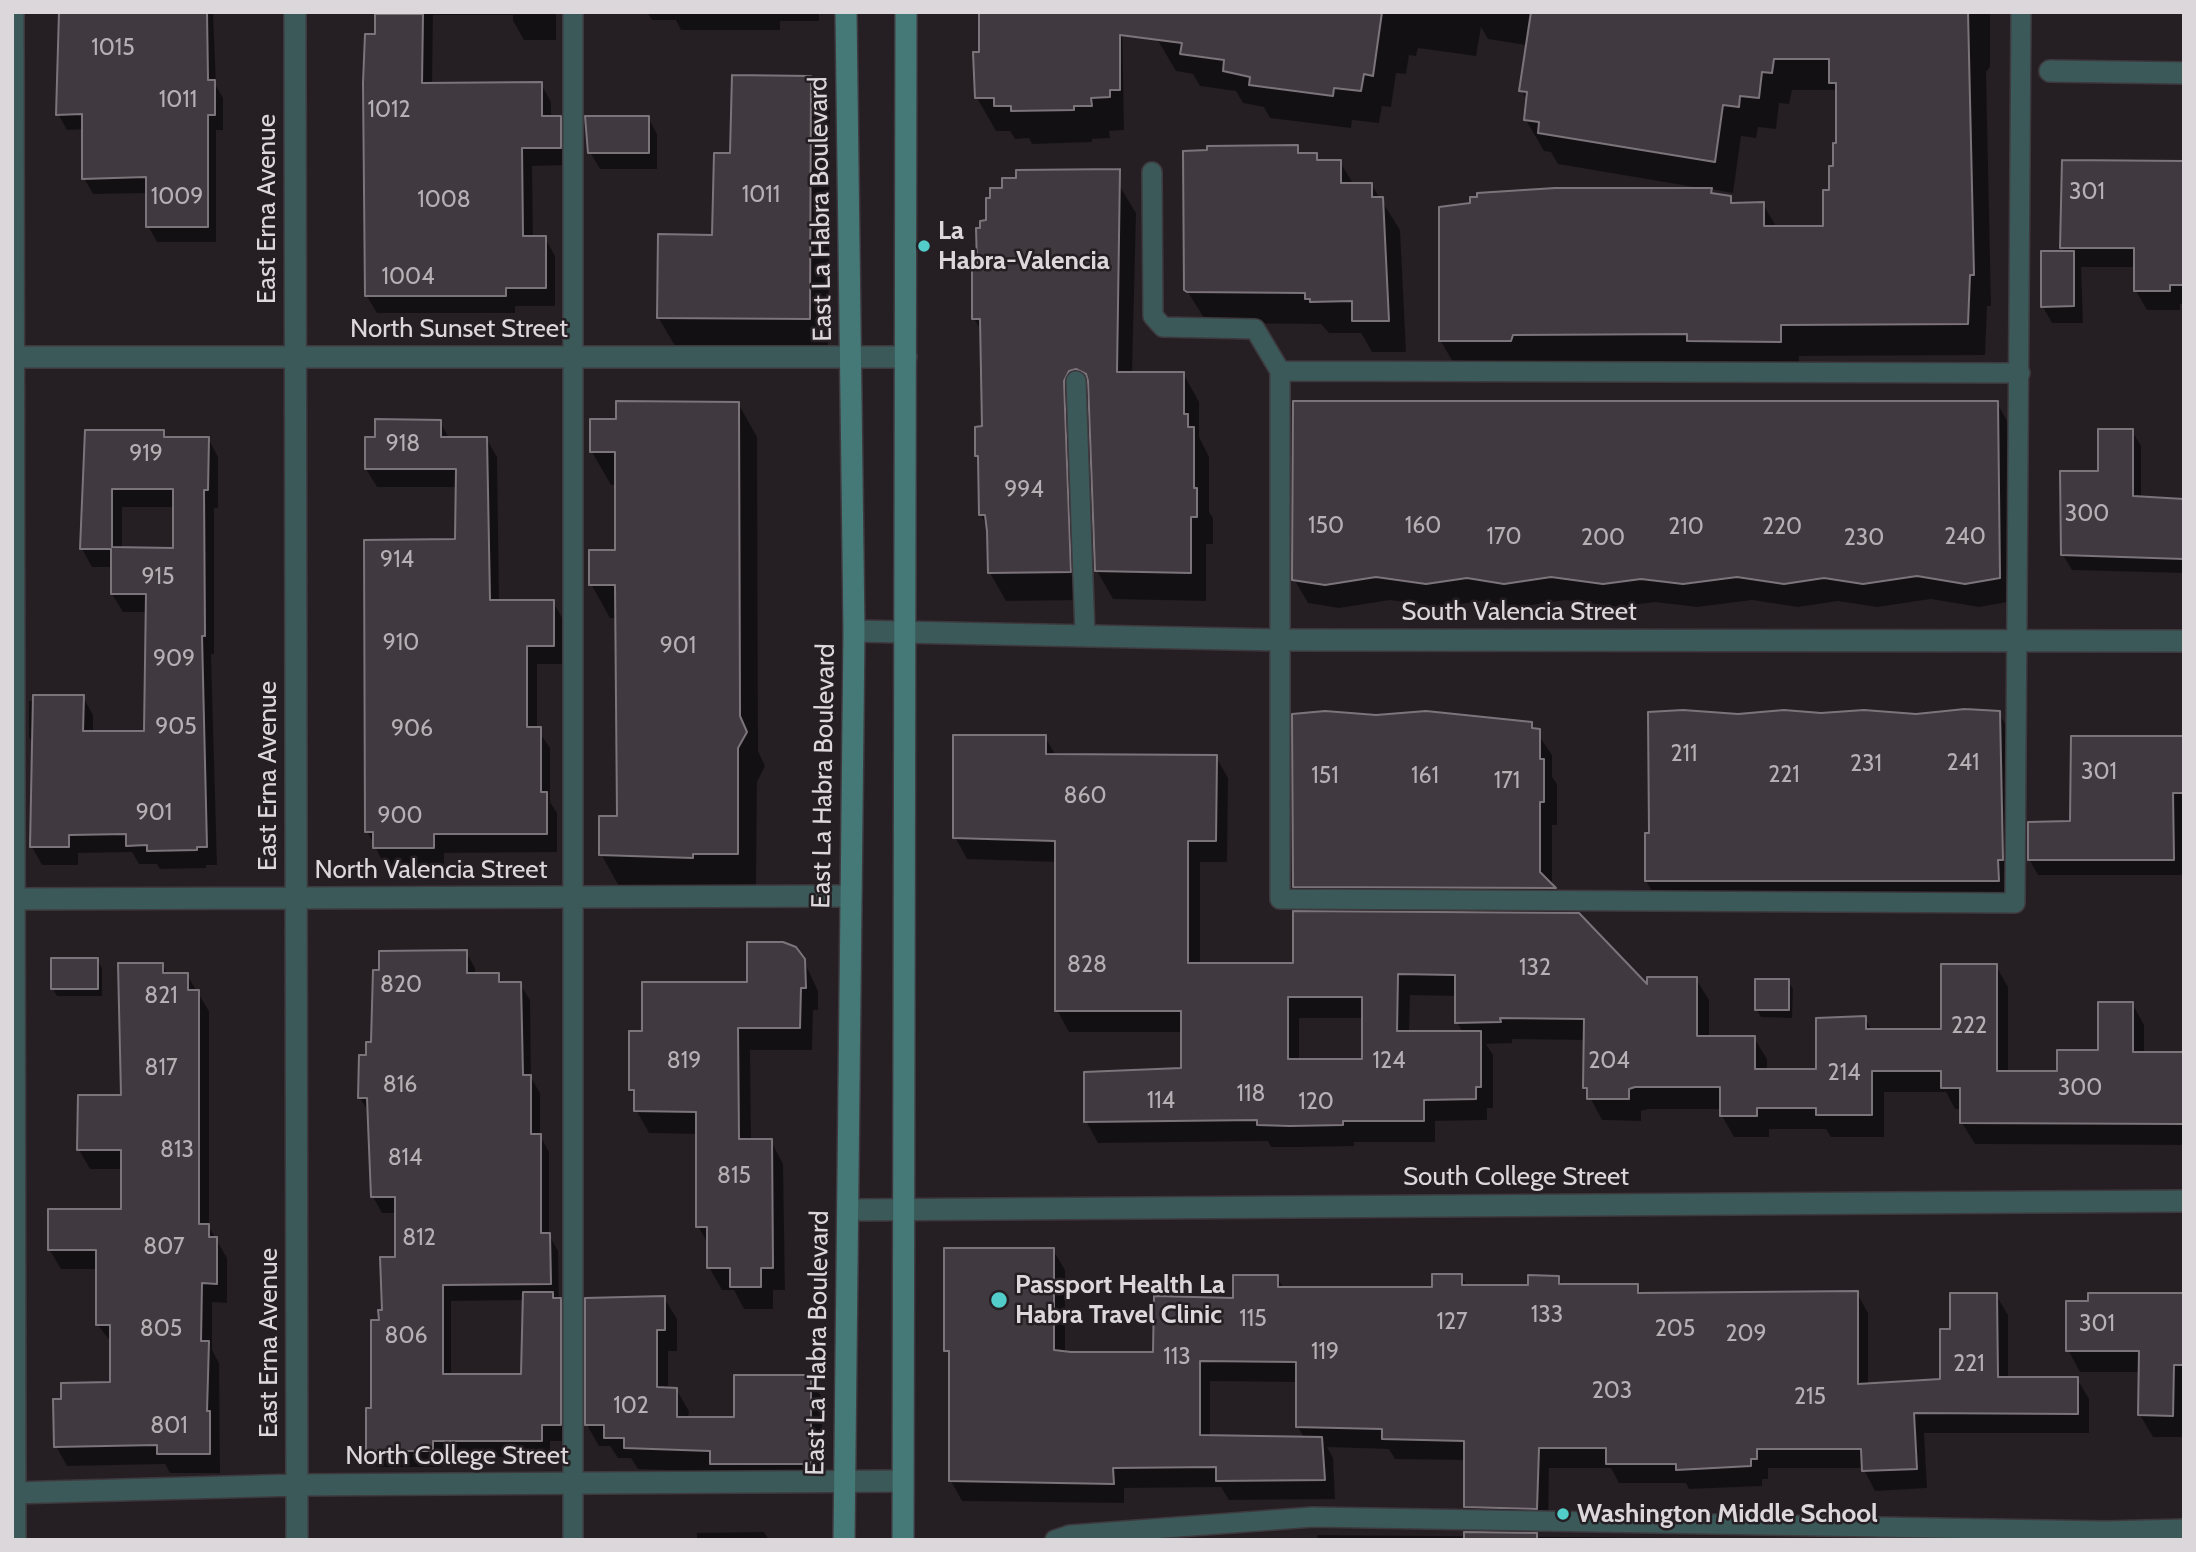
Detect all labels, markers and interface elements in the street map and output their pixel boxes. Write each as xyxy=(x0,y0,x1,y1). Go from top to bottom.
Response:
house number: 1015 xyxy=(91,34,135,62)
street label: East La Habra Boulevard xyxy=(803,76,839,342)
house number: 1011 xyxy=(159,86,197,114)
house number: 1012 xyxy=(367,96,411,124)
street label: East Erna Avenue xyxy=(251,114,283,304)
house number: 301 xyxy=(2069,178,2105,206)
house number: 1011 xyxy=(742,181,780,209)
house number: 1009 xyxy=(151,183,203,211)
house number: 1008 xyxy=(417,186,471,214)
place label: La Habra-Valencia xyxy=(938,215,1110,276)
marker: La Habra-Valencia xyxy=(916,238,932,254)
house number: 1004 xyxy=(382,263,434,291)
street label: North Sunset Street xyxy=(350,313,568,345)
house number: 918 xyxy=(386,430,420,458)
house number: 919 xyxy=(129,440,163,468)
house number: 994 xyxy=(1004,476,1044,504)
house number: 300 xyxy=(2065,500,2109,528)
house number: 150 xyxy=(1308,512,1344,540)
house number: 160 xyxy=(1405,512,1441,540)
house number: 210 xyxy=(1668,513,1704,541)
house number: 220 xyxy=(1762,513,1802,541)
house number: 170 xyxy=(1487,523,1521,551)
house number: 240 xyxy=(1944,523,1986,551)
house number: 200 xyxy=(1581,524,1625,552)
house number: 230 xyxy=(1844,524,1884,552)
house number: 914 xyxy=(380,546,414,574)
house number: 915 xyxy=(141,563,175,591)
street label: South Valencia Street xyxy=(1401,596,1637,628)
house number: 910 xyxy=(383,629,419,657)
house number: 901 xyxy=(660,632,696,660)
street label: East La Habra Boulevard xyxy=(806,643,842,909)
house number: 909 xyxy=(153,645,195,673)
street label: East Erna Avenue xyxy=(252,681,284,871)
house number: 905 xyxy=(155,713,197,741)
house number: 906 xyxy=(391,715,433,743)
house number: 211 xyxy=(1670,740,1698,768)
house number: 241 xyxy=(1947,749,1979,777)
house number: 231 xyxy=(1850,750,1882,778)
house number: 301 xyxy=(2081,758,2117,786)
house number: 221 xyxy=(1768,761,1800,789)
house number: 151 xyxy=(1311,762,1339,790)
house number: 161 xyxy=(1411,762,1439,790)
house number: 171 xyxy=(1494,767,1520,795)
house number: 860 xyxy=(1063,782,1107,810)
house number: 901 xyxy=(136,799,172,827)
house number: 900 xyxy=(377,802,423,830)
street label: North Valencia Street xyxy=(315,854,547,886)
house number: 828 xyxy=(1067,951,1107,979)
house number: 132 xyxy=(1519,954,1551,982)
house number: 820 xyxy=(380,971,422,999)
house number: 821 xyxy=(144,982,178,1010)
house number: 222 xyxy=(1951,1012,1987,1040)
house number: 819 xyxy=(667,1047,701,1075)
house number: 124 xyxy=(1373,1047,1405,1075)
house number: 204 xyxy=(1588,1047,1630,1075)
house number: 817 xyxy=(144,1054,178,1082)
house number: 214 xyxy=(1828,1059,1860,1087)
house number: 816 xyxy=(383,1071,417,1099)
house number: 300 xyxy=(2058,1074,2102,1102)
house number: 118 xyxy=(1237,1080,1265,1108)
house number: 114 xyxy=(1147,1087,1175,1115)
house number: 120 xyxy=(1298,1088,1334,1116)
house number: 813 xyxy=(160,1136,194,1164)
house number: 814 xyxy=(388,1144,422,1172)
street label: South College Street xyxy=(1403,1161,1629,1193)
house number: 815 xyxy=(717,1162,751,1190)
street label: East La Habra Boulevard xyxy=(800,1210,836,1476)
house number: 812 xyxy=(402,1224,436,1252)
house number: 807 xyxy=(143,1233,185,1261)
street label: East Erna Avenue xyxy=(253,1248,285,1438)
place label: Passport Health La Habra Travel Clinic xyxy=(1015,1269,1225,1330)
marker: Passport Health La Habra Travel Clinic xyxy=(989,1290,1009,1310)
house number: 133 xyxy=(1531,1301,1563,1329)
house number: 115 xyxy=(1239,1305,1267,1333)
house number: 127 xyxy=(1436,1308,1468,1336)
house number: 301 xyxy=(2079,1310,2115,1338)
house number: 805 xyxy=(140,1315,182,1343)
house number: 205 xyxy=(1655,1315,1695,1343)
house number: 209 xyxy=(1725,1320,1767,1348)
house number: 806 xyxy=(384,1322,428,1350)
house number: 119 xyxy=(1311,1338,1339,1366)
house number: 113 xyxy=(1163,1343,1191,1371)
house number: 221 xyxy=(1953,1350,1985,1378)
house number: 203 xyxy=(1592,1377,1632,1405)
house number: 215 xyxy=(1794,1383,1826,1411)
house number: 102 xyxy=(613,1392,649,1420)
house number: 801 xyxy=(150,1412,188,1440)
street label: North College Street xyxy=(345,1440,569,1472)
place label: Washington Middle School xyxy=(1577,1498,1878,1530)
marker: Washington Middle School xyxy=(1555,1506,1571,1522)

